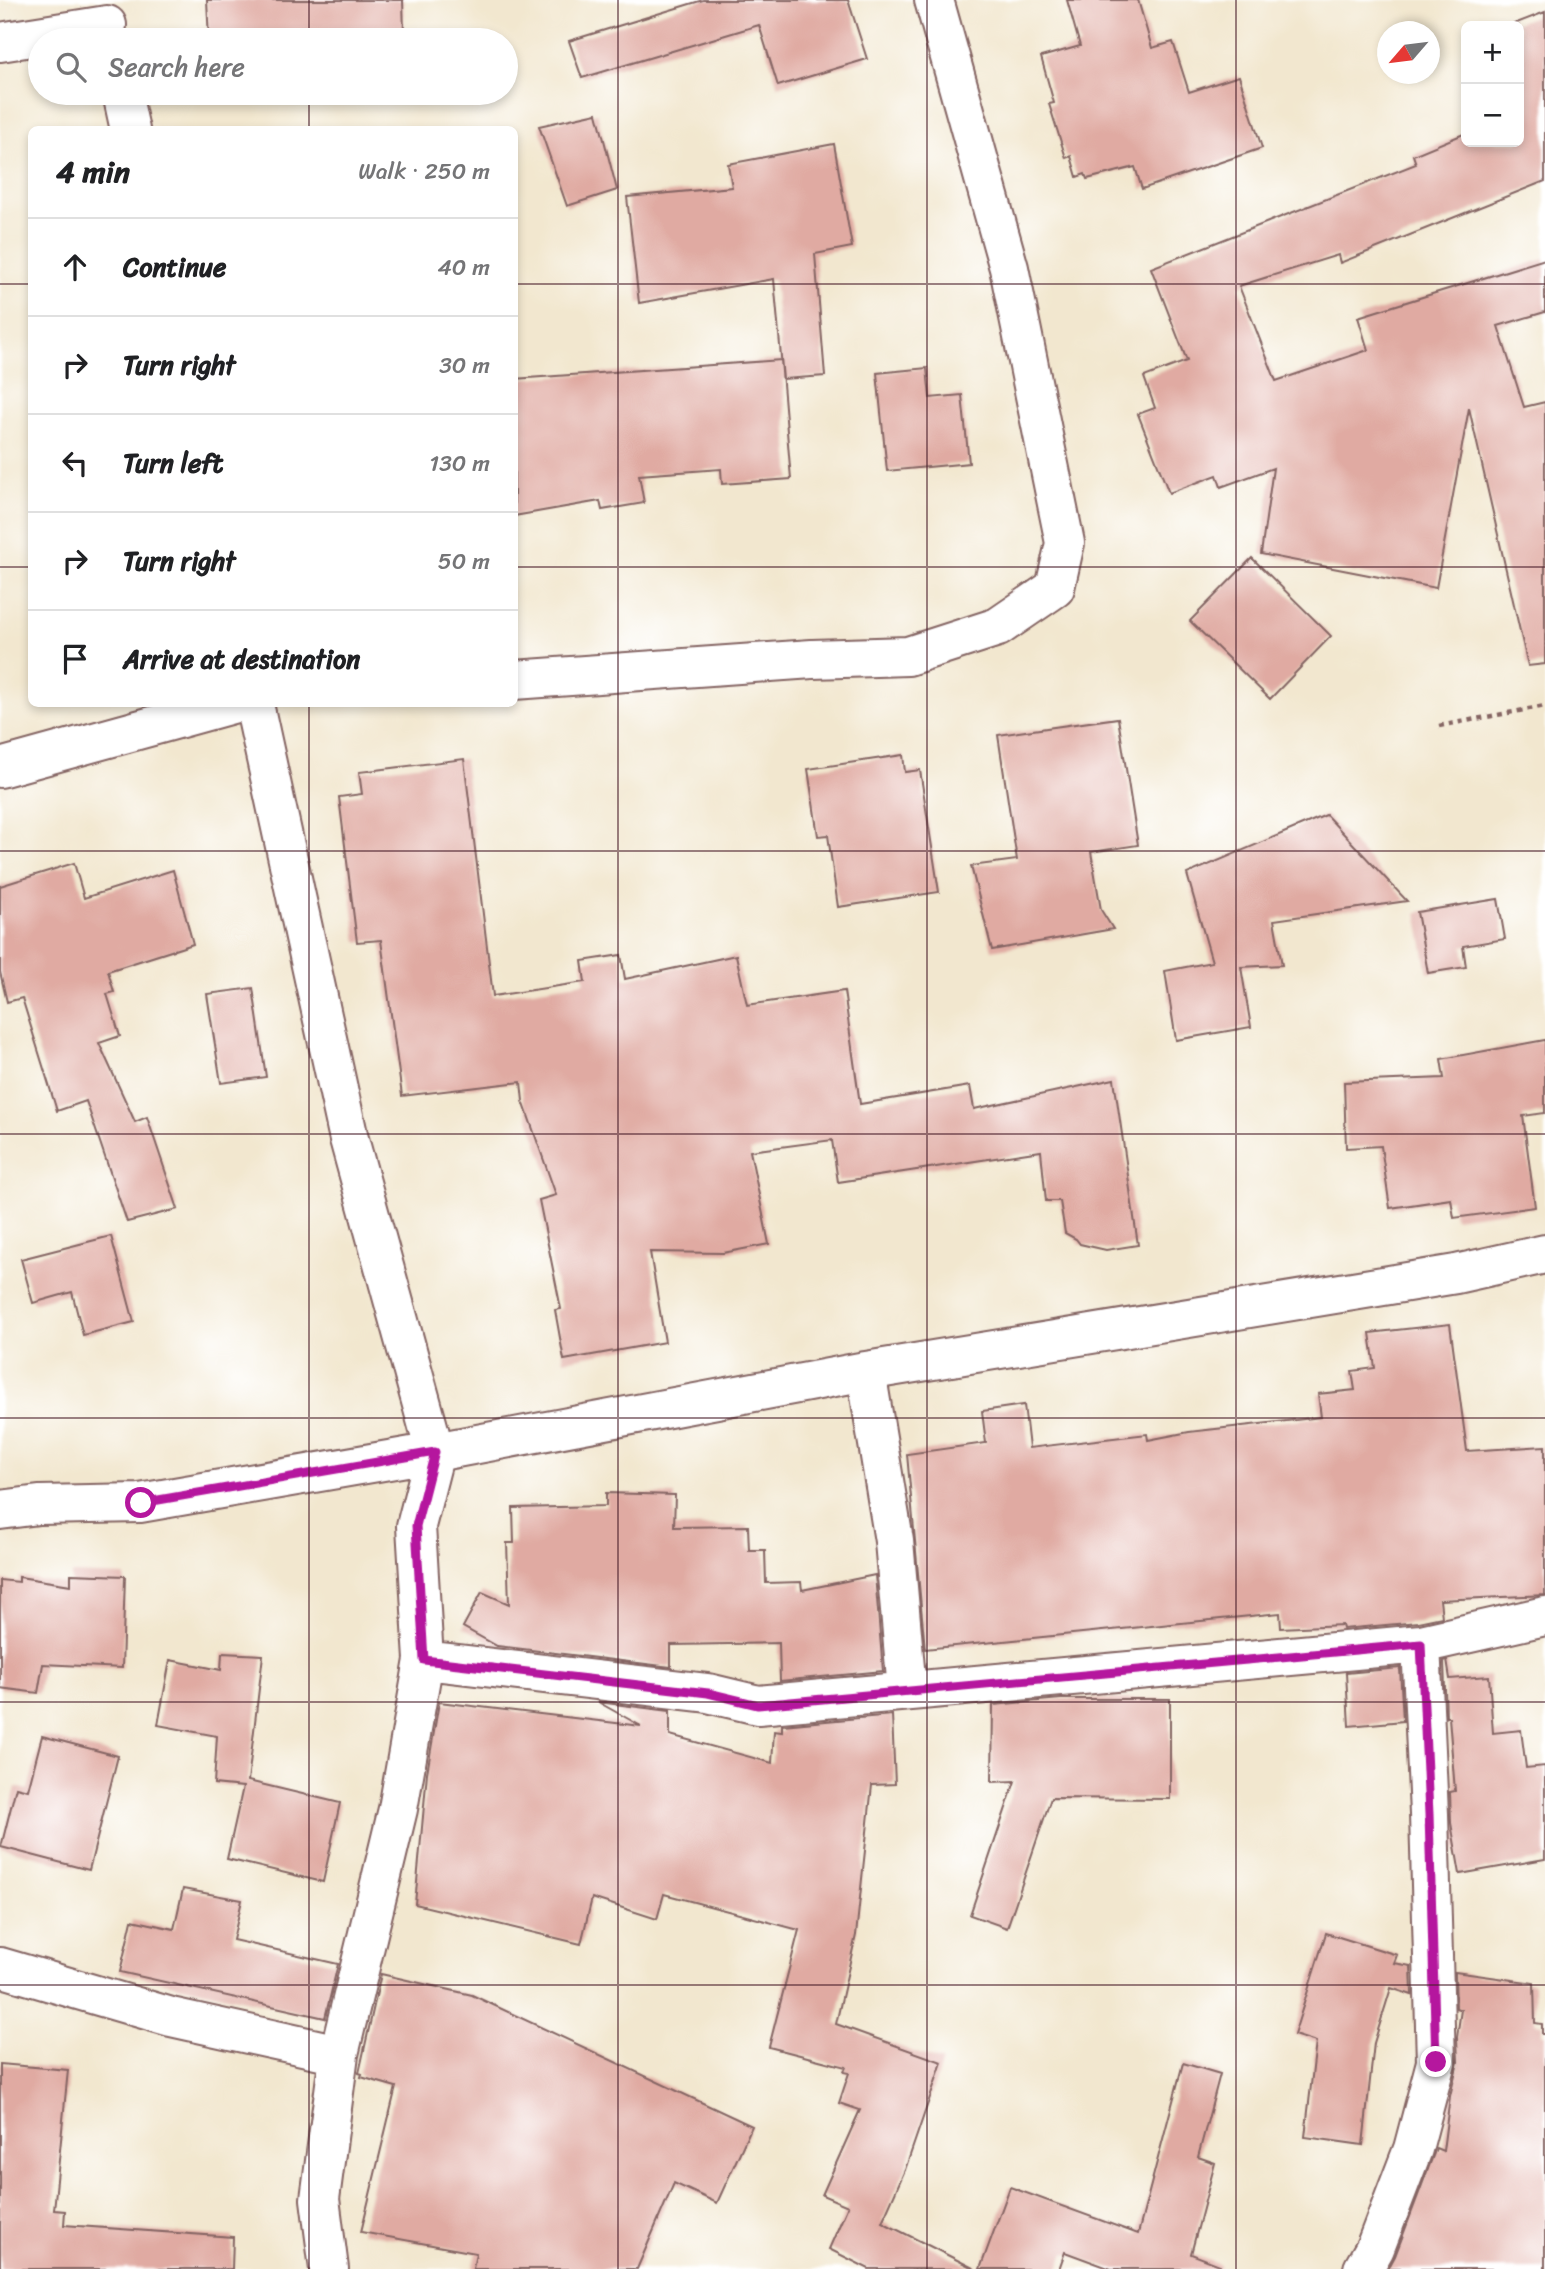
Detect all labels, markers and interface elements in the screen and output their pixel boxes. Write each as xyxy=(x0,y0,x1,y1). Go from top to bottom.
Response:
north arrow xyxy=(1377,21,1440,84)
map controls xyxy=(1461,21,1524,147)
button: + xyxy=(1461,21,1524,84)
search box xyxy=(28,28,518,105)
text: Search here xyxy=(108,44,245,90)
icon: search xyxy=(52,48,90,86)
button: − xyxy=(1461,84,1524,147)
text: 4 min xyxy=(56,145,130,199)
text: Walk · 250 m xyxy=(358,151,490,192)
text: Continue xyxy=(123,244,226,290)
text: 40 m xyxy=(437,247,490,288)
icon: ahead xyxy=(56,248,94,286)
text: Turn right xyxy=(123,342,236,388)
text: 30 m xyxy=(439,345,490,386)
icon: right xyxy=(56,346,94,384)
text: Turn left xyxy=(123,440,223,486)
text: 130 m xyxy=(429,443,490,484)
icon: left xyxy=(56,444,94,482)
text: Turn right xyxy=(123,538,236,584)
text: 50 m xyxy=(438,541,490,582)
icon: right xyxy=(56,542,94,580)
text: Arrive at destination xyxy=(123,636,360,682)
icon: arrive xyxy=(56,640,94,678)
route start xyxy=(125,1487,156,1518)
route end xyxy=(1420,2046,1451,2077)

